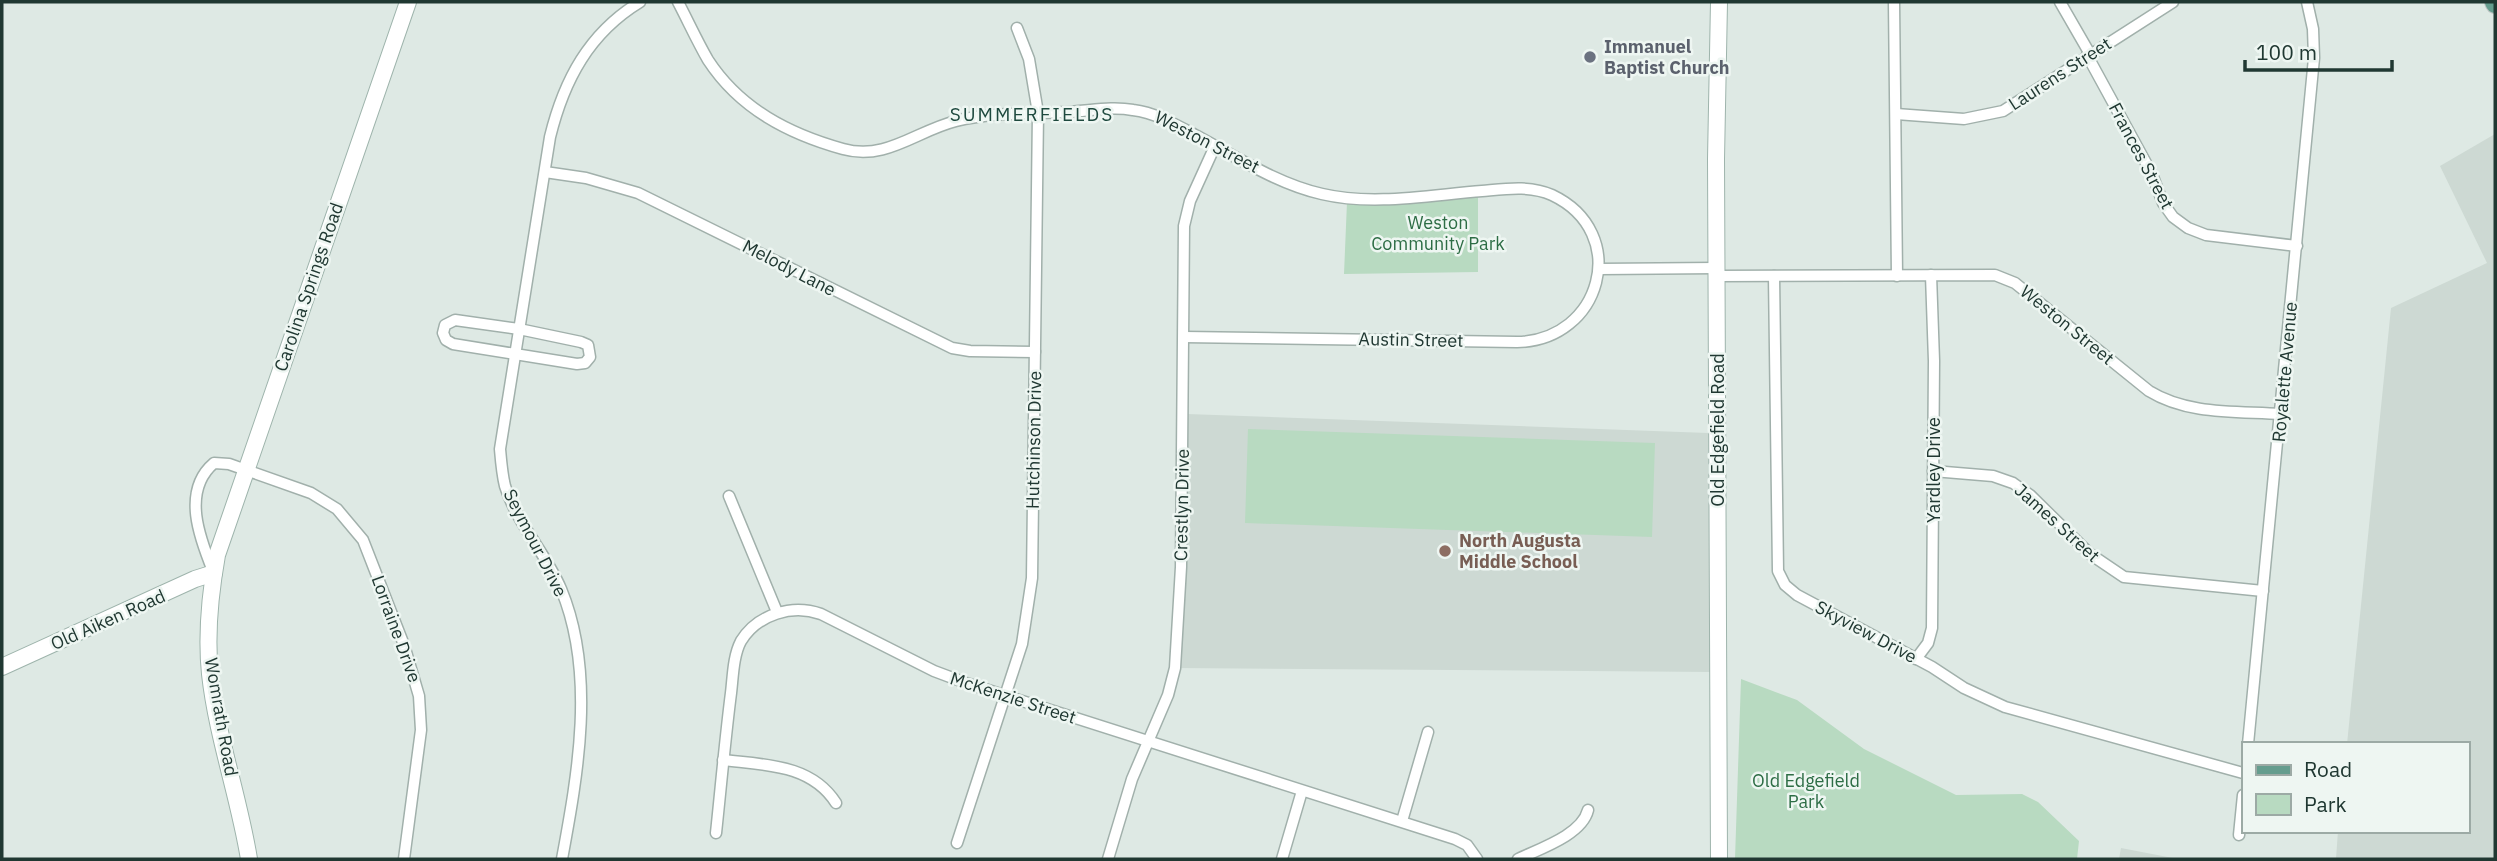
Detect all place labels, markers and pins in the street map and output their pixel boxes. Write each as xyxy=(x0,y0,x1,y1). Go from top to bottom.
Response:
place label: Immanuel Baptist Church xyxy=(1604,35,1730,79)
marker: Immanuel Baptist Church xyxy=(1582,49,1598,65)
place label: North Augusta Middle School xyxy=(1459,529,1581,573)
marker: North Augusta Middle School xyxy=(1437,543,1453,559)

